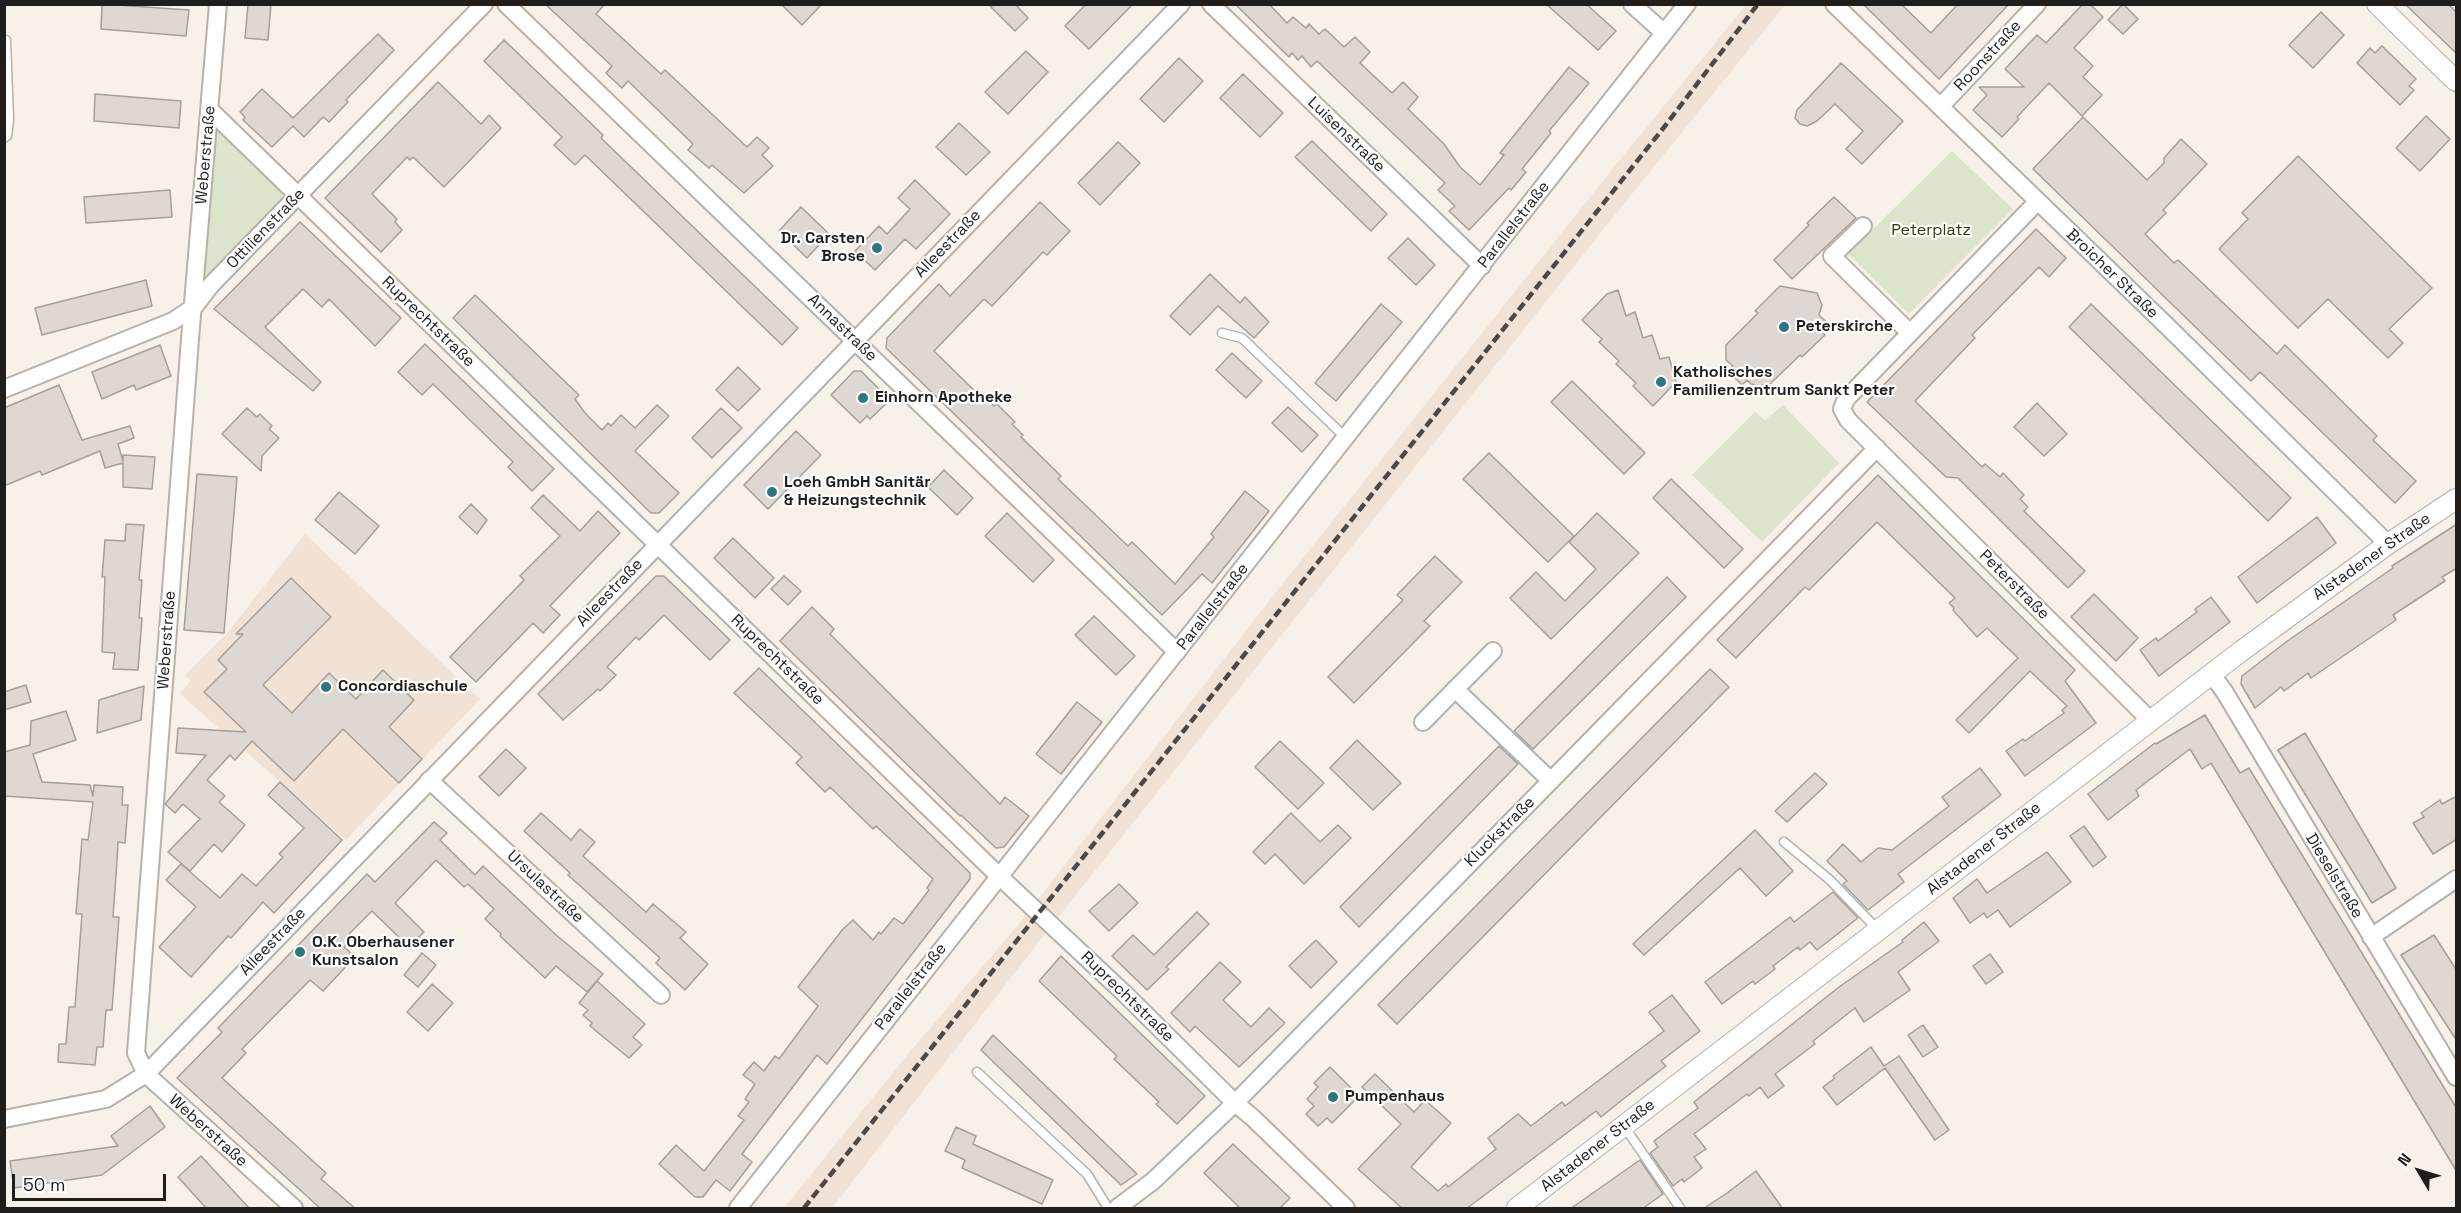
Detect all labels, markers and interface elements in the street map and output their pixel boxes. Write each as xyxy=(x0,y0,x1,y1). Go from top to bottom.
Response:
street label: Roonstraße xyxy=(1950,17,2026,95)
street label: Luisenstraße xyxy=(1303,93,1389,177)
street label: Weberstraße xyxy=(192,105,220,205)
street label: Parallelstraße xyxy=(1474,178,1554,272)
street label: Ottilienstraße xyxy=(223,185,309,273)
street label: Alleestraße xyxy=(911,206,985,282)
park label: Peterplatz xyxy=(1891,221,1971,241)
street label: Broicher Straße xyxy=(2062,225,2162,323)
place label: Dr. Carsten Brose xyxy=(780,229,865,267)
marker: Dr. Carsten Brose xyxy=(870,241,884,255)
street label: Ruprechtstraße xyxy=(377,273,479,371)
street label: Annastraße xyxy=(803,290,881,366)
place label: Peterskirche xyxy=(1796,317,1893,337)
marker: Peterskirche xyxy=(1777,320,1791,334)
place label: Katholisches Familienzentrum Sankt Peter xyxy=(1673,363,1895,401)
marker: Katholisches Familienzentrum Sankt Peter xyxy=(1654,375,1668,389)
place label: Einhorn Apotheke xyxy=(875,388,1012,408)
marker: Einhorn Apotheke xyxy=(856,391,870,405)
place label: Loeh GmbH Sanitär & Heizungstechnik xyxy=(784,473,931,511)
marker: Loeh GmbH Sanitär & Heizungstechnik xyxy=(765,485,779,499)
street label: Alstadener Straße xyxy=(2309,509,2435,605)
street label: Peterstraße xyxy=(1975,546,2053,624)
street label: Alleestraße xyxy=(573,555,647,631)
street label: Parallelstraße xyxy=(1173,560,1253,654)
street label: Weberstraße xyxy=(154,590,180,690)
street label: Ruprechtstraße xyxy=(726,611,828,709)
place label: Concordiaschule xyxy=(338,677,468,697)
marker: Concordiaschule xyxy=(319,680,333,694)
street label: Kluckstraße xyxy=(1461,793,1539,871)
street label: Alstadener Straße xyxy=(1923,799,2045,899)
street label: Dieselstraße xyxy=(2301,830,2367,922)
street label: Ursulastraße xyxy=(503,847,587,927)
street label: Alleestraße xyxy=(236,904,310,980)
place label: O.K. Oberhausener Kunstsalon xyxy=(312,933,455,971)
street label: Parallelstraße xyxy=(871,940,951,1034)
marker: O.K. Oberhausener Kunstsalon xyxy=(293,945,307,959)
street label: Ruprechtstraße xyxy=(1076,948,1178,1046)
place label: Pumpenhaus xyxy=(1345,1087,1445,1107)
marker: Pumpenhaus xyxy=(1326,1090,1340,1104)
street label: Weberstraße xyxy=(165,1091,251,1171)
street label: Alstadener Straße xyxy=(1537,1096,1659,1196)
north arrow xyxy=(2389,1141,2449,1201)
text: N xyxy=(2393,1149,2416,1170)
scale bar xyxy=(15,1162,170,1200)
text: 50 m xyxy=(23,1173,65,1196)

